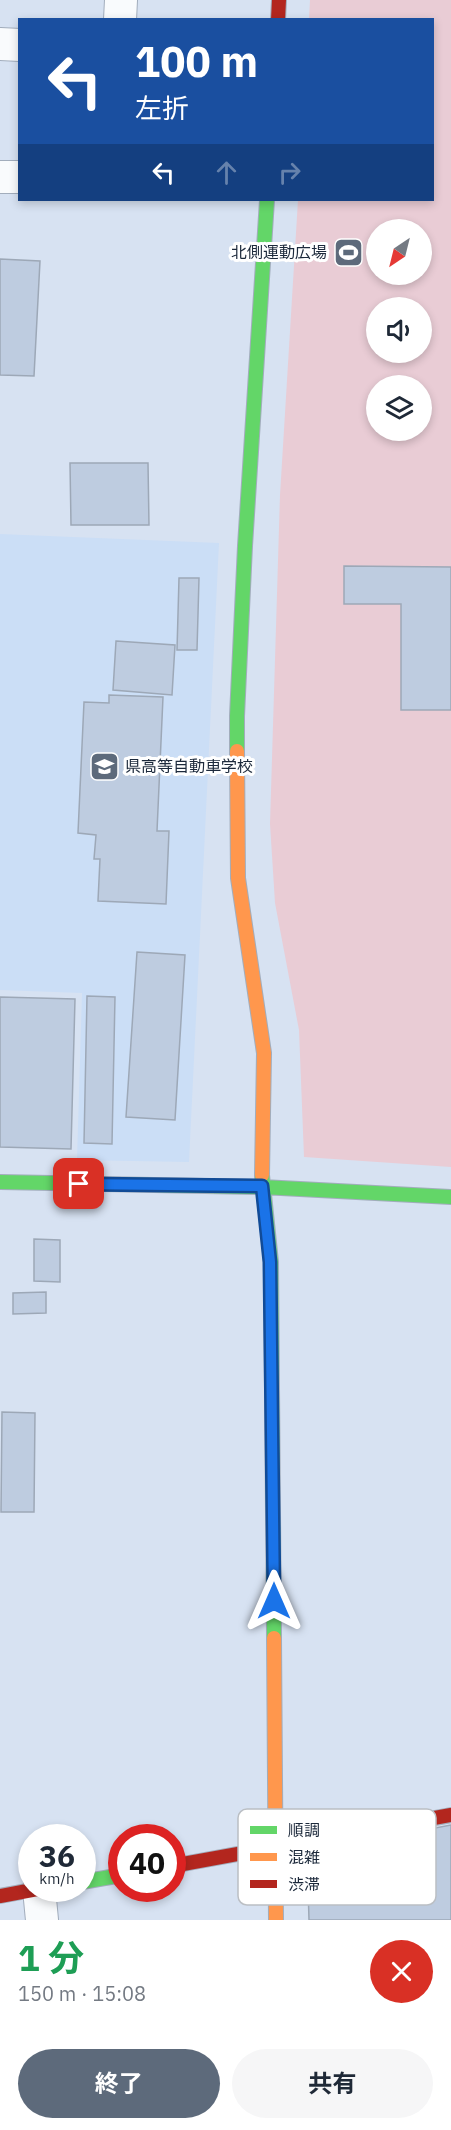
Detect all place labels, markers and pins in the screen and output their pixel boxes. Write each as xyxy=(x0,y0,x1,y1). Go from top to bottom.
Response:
sports icon: 北側運動広場 xyxy=(332,236,364,268)
place label: 北側運動広場 xyxy=(231,242,327,262)
school or university icon: 県高等自動車学校 xyxy=(88,750,120,782)
place label: 県高等自動車学校 xyxy=(125,756,253,776)
pin xyxy=(53,1158,104,1209)

